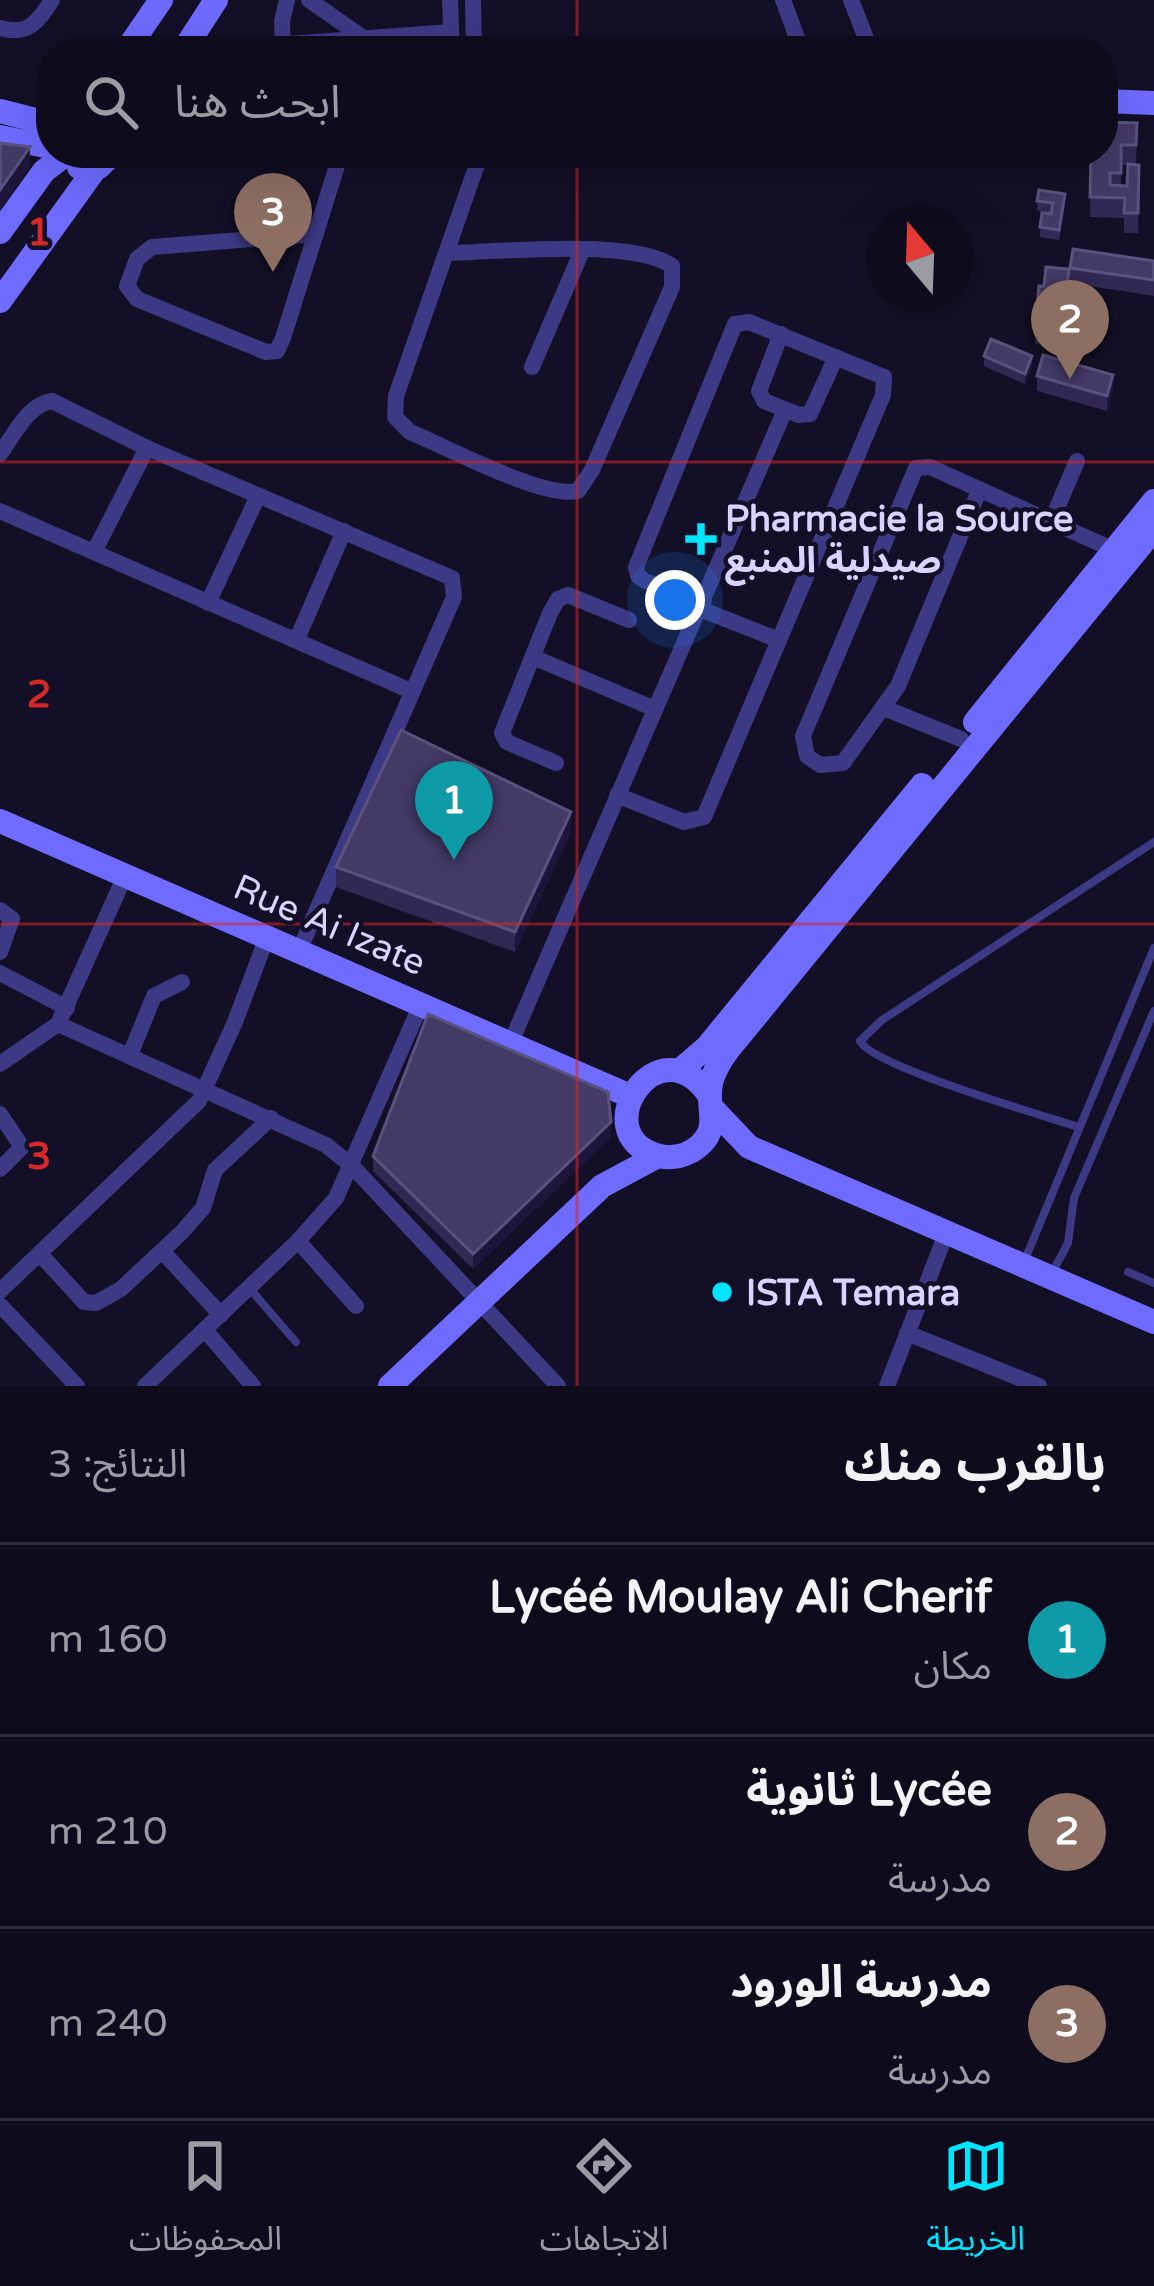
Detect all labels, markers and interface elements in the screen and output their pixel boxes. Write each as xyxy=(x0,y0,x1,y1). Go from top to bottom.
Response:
search box xyxy=(36,36,1118,168)
icon: search xyxy=(78,69,144,135)
text: ابحث هنا xyxy=(174,76,341,130)
pin: 3 xyxy=(234,173,312,272)
north arrow xyxy=(866,204,974,312)
text: 1 xyxy=(27,209,51,256)
pin: 2 xyxy=(1031,280,1109,379)
place label: Pharmacie la Source صيدلية المنبع xyxy=(725,498,1073,586)
marker: Pharmacie la Source صيدلية المنبع xyxy=(688,526,714,552)
your location xyxy=(645,570,705,630)
text: 2 xyxy=(27,671,51,718)
pin: 1 xyxy=(415,761,493,860)
street label: Rue Ai Izate xyxy=(227,866,432,985)
text: 3 xyxy=(27,1133,51,1180)
place label: ISTA Temara xyxy=(746,1272,960,1315)
marker: ISTA Temara xyxy=(709,1279,735,1305)
text: بالقرب منك xyxy=(844,1433,1106,1495)
text: النتائج: 3 xyxy=(48,1441,187,1488)
text: Lycéé Moulay Ali Cherif xyxy=(489,1571,992,1625)
text: 160 m xyxy=(48,1616,167,1663)
text: 1 xyxy=(1055,1616,1079,1663)
text: مكان xyxy=(914,1643,992,1690)
text: Lycée ثانوية xyxy=(746,1764,992,1818)
text: 210 m xyxy=(48,1808,167,1855)
text: 2 xyxy=(1055,1808,1079,1855)
text: مدرسة xyxy=(888,1856,992,1903)
text: مدرسة الورود xyxy=(730,1956,992,2010)
text: 240 m xyxy=(48,2000,167,2047)
text: 3 xyxy=(1055,2000,1079,2047)
text: مدرسة xyxy=(888,2048,992,2095)
tab: المحفوظات xyxy=(129,2133,282,2274)
tab: الاتجاهات xyxy=(540,2133,669,2274)
tab: الخريطة xyxy=(926,2133,1025,2274)

